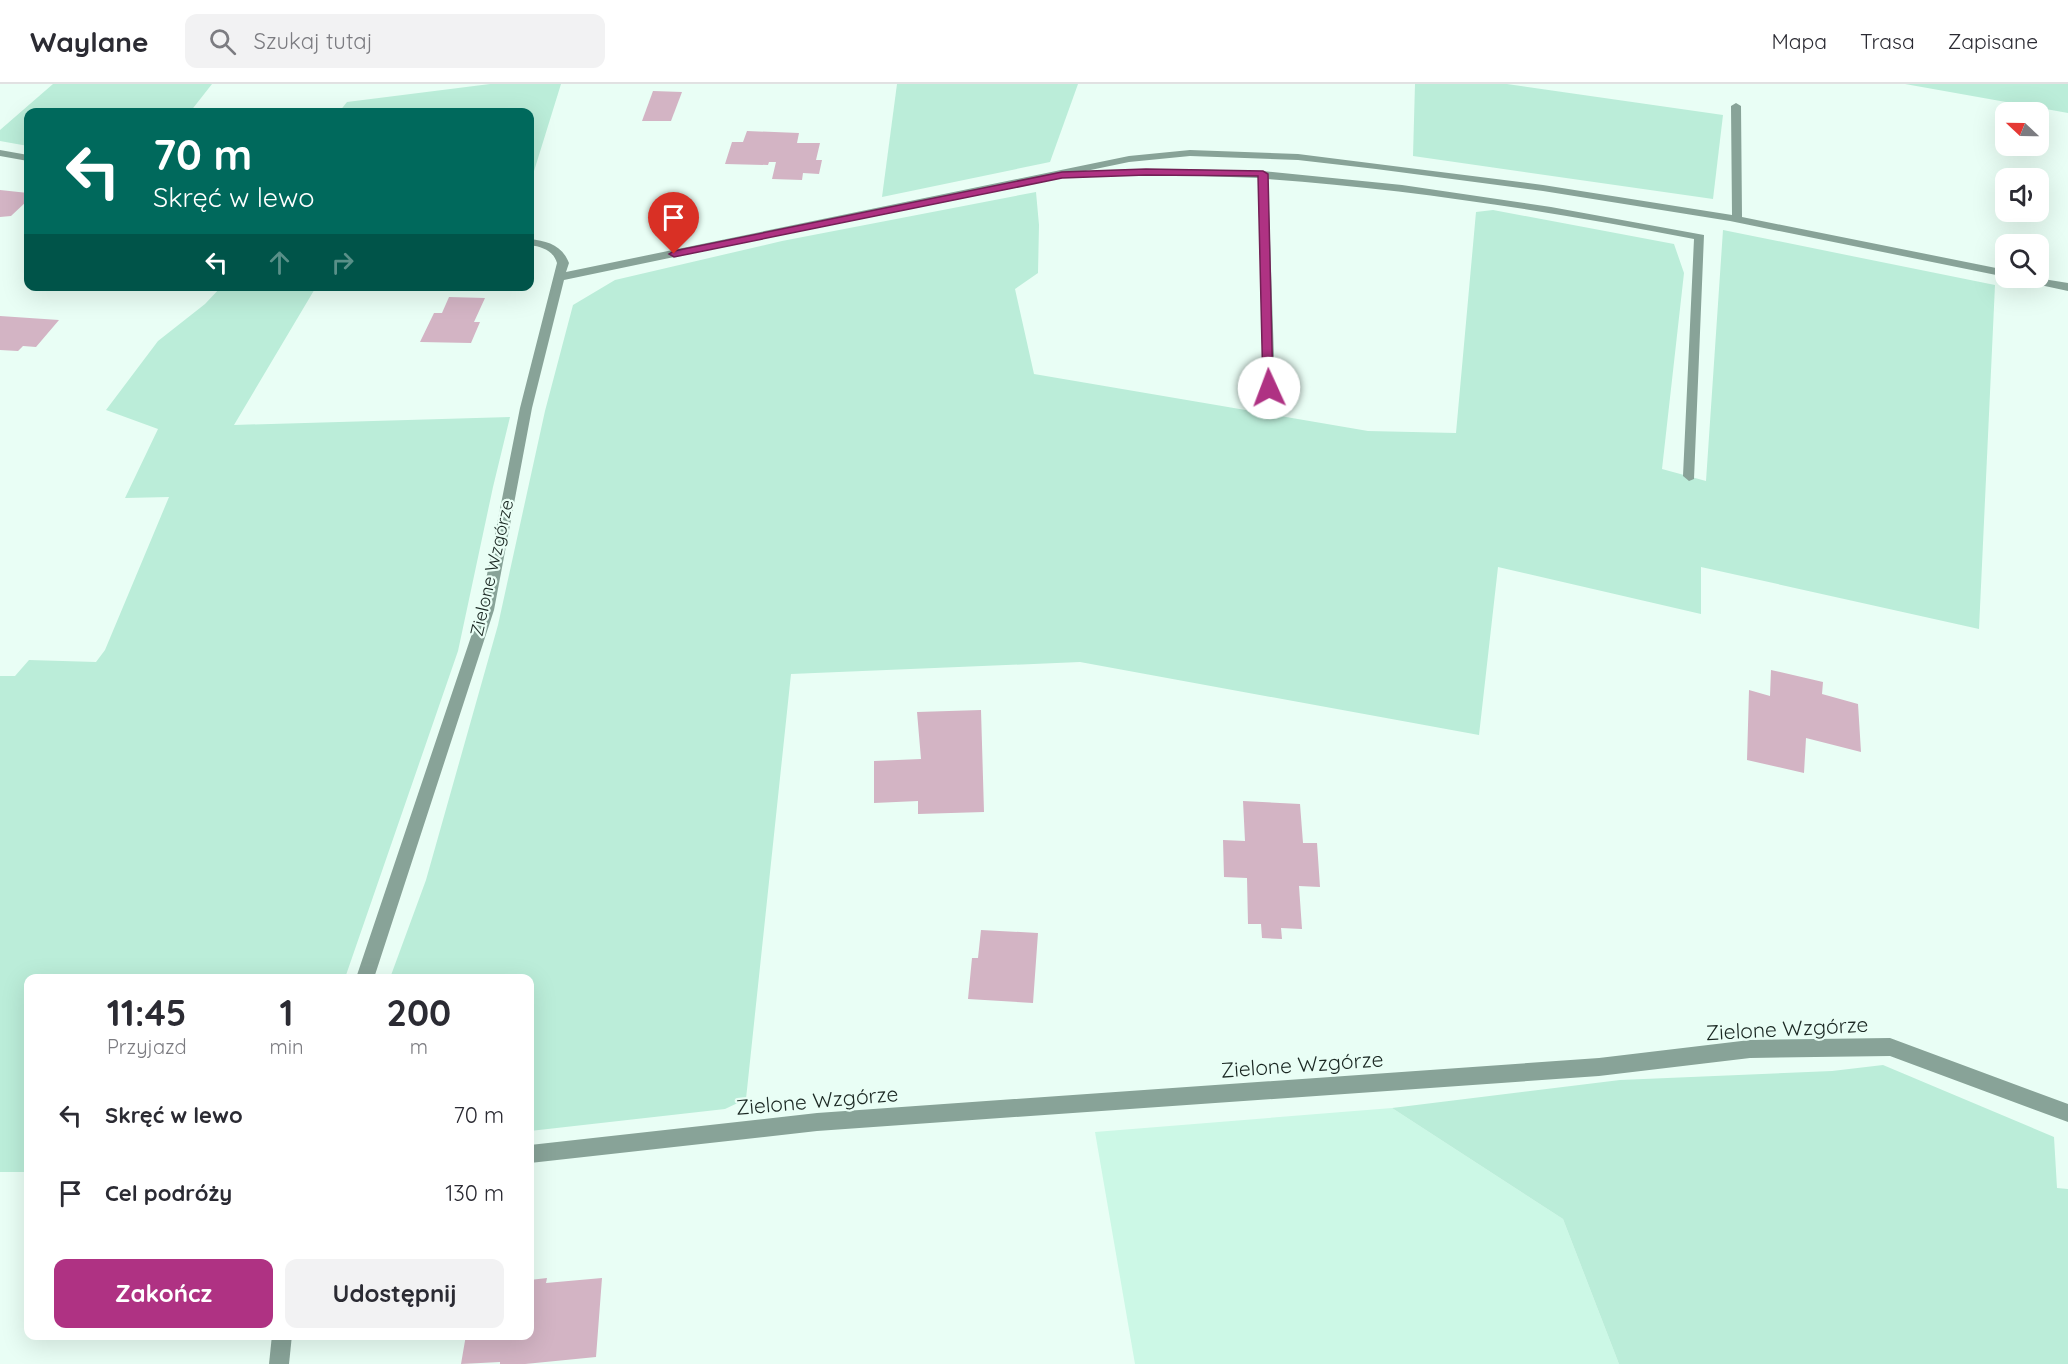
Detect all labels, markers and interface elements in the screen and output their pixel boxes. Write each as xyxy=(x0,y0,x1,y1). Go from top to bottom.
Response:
search box xyxy=(185,14,605,68)
text: Waylane xyxy=(30,24,149,59)
icon: search xyxy=(206,25,239,58)
text: Szukaj tutaj xyxy=(254,27,373,55)
text: Mapa xyxy=(1772,28,1827,54)
text: Trasa xyxy=(1860,28,1915,54)
text: Zapisane xyxy=(1948,28,2038,54)
north arrow xyxy=(1995,102,2049,156)
map controls xyxy=(1995,102,2049,288)
text: 70 m xyxy=(153,128,252,181)
icon: left xyxy=(54,132,132,210)
button: sound xyxy=(1995,168,2049,222)
text: Skręć w lewo xyxy=(153,180,315,214)
pin xyxy=(648,192,699,254)
icon: arrive xyxy=(657,201,690,234)
button: search xyxy=(1995,234,2049,288)
icon: left xyxy=(200,246,233,279)
icon: ahead xyxy=(263,246,296,279)
icon: right xyxy=(326,246,359,279)
position arrow xyxy=(1237,356,1301,420)
street label: Zielone Wzgórze xyxy=(465,497,518,638)
text: 11:45 xyxy=(107,990,187,1035)
text: 1 xyxy=(280,990,294,1035)
text: 200 xyxy=(386,990,451,1035)
street label: Zielone Wzgórze xyxy=(1705,1011,1869,1045)
text: Przyjazd xyxy=(107,1034,187,1059)
text: min xyxy=(269,1034,304,1059)
text: m xyxy=(410,1034,428,1059)
street label: Zielone Wzgórze xyxy=(1220,1045,1384,1083)
street label: Zielone Wzgórze xyxy=(735,1080,899,1120)
icon: left xyxy=(54,1099,87,1132)
text: Skręć w lewo xyxy=(105,1101,243,1129)
text: 70 m xyxy=(454,1101,504,1129)
icon: arrive xyxy=(54,1177,87,1210)
text: Cel podróży xyxy=(105,1179,232,1207)
text: 130 m xyxy=(445,1179,504,1207)
button: Zakończ xyxy=(54,1259,273,1328)
button: Udostępnij xyxy=(285,1259,504,1328)

